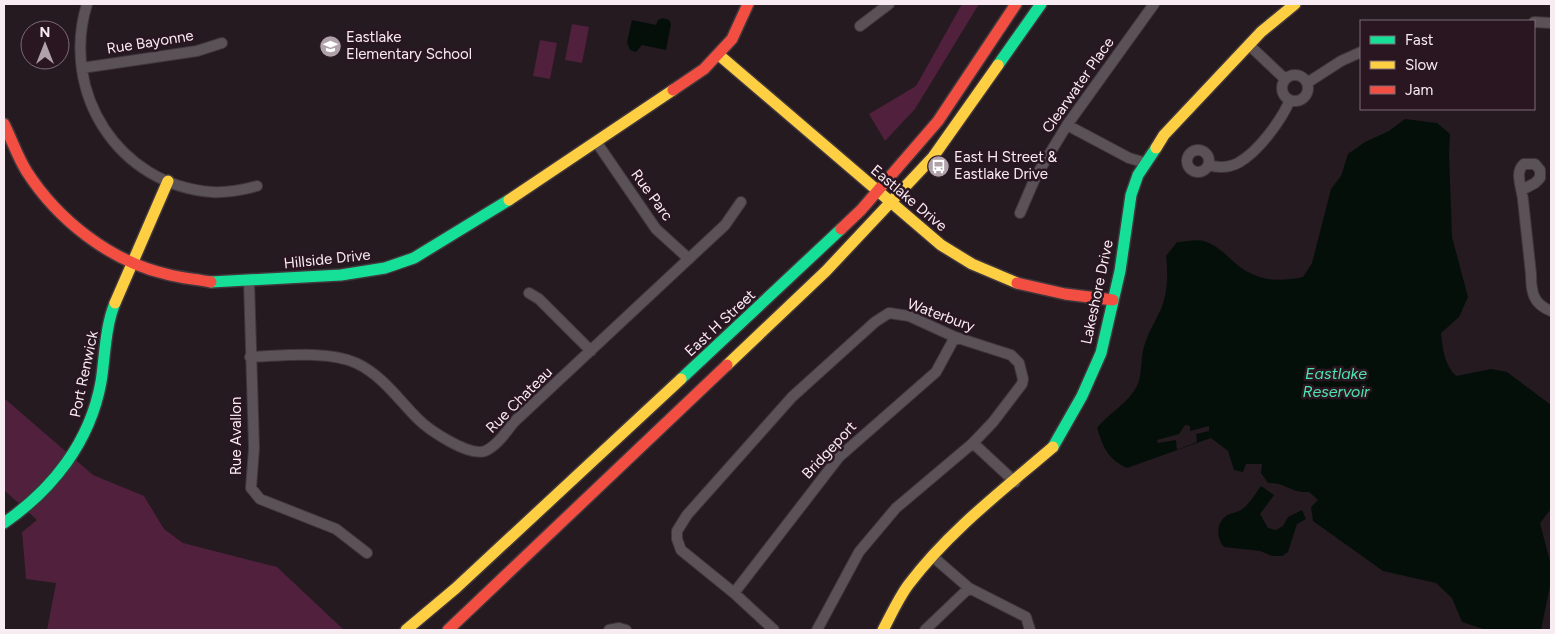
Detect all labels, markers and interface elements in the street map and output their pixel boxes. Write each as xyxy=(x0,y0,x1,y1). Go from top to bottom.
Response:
north arrow xyxy=(20,20,70,70)
legend xyxy=(1360,20,1535,110)
text: N xyxy=(40,24,50,41)
street label: Rue Bayonne xyxy=(105,26,195,58)
place label: Eastlake Elementary School xyxy=(346,28,472,63)
text: Fast xyxy=(1405,31,1434,49)
school or university icon: Eastlake Elementary School xyxy=(318,34,342,58)
street label: Clearwater Place xyxy=(1038,34,1118,136)
text: Slow xyxy=(1405,56,1438,74)
text: Jam xyxy=(1405,81,1433,99)
place label: East H Street & Eastlake Drive xyxy=(954,148,1058,183)
bus stop icon: East H Street & Eastlake Drive xyxy=(926,154,950,178)
street label: Eastlake Drive xyxy=(867,161,951,235)
street label: Rue Parc xyxy=(627,166,677,224)
street label: Lakeshore Drive xyxy=(1077,238,1117,346)
street label: Hillside Drive xyxy=(283,245,371,273)
street label: East H Street xyxy=(681,286,759,360)
street label: Waterbury xyxy=(905,294,977,336)
street label: Port Renwick xyxy=(66,328,102,419)
street label: Rue Chateau xyxy=(482,363,556,437)
water label: Eastlake Reservoir xyxy=(1302,364,1370,401)
street label: Rue Avallon xyxy=(227,397,245,475)
street label: Bridgeport xyxy=(798,417,860,482)

